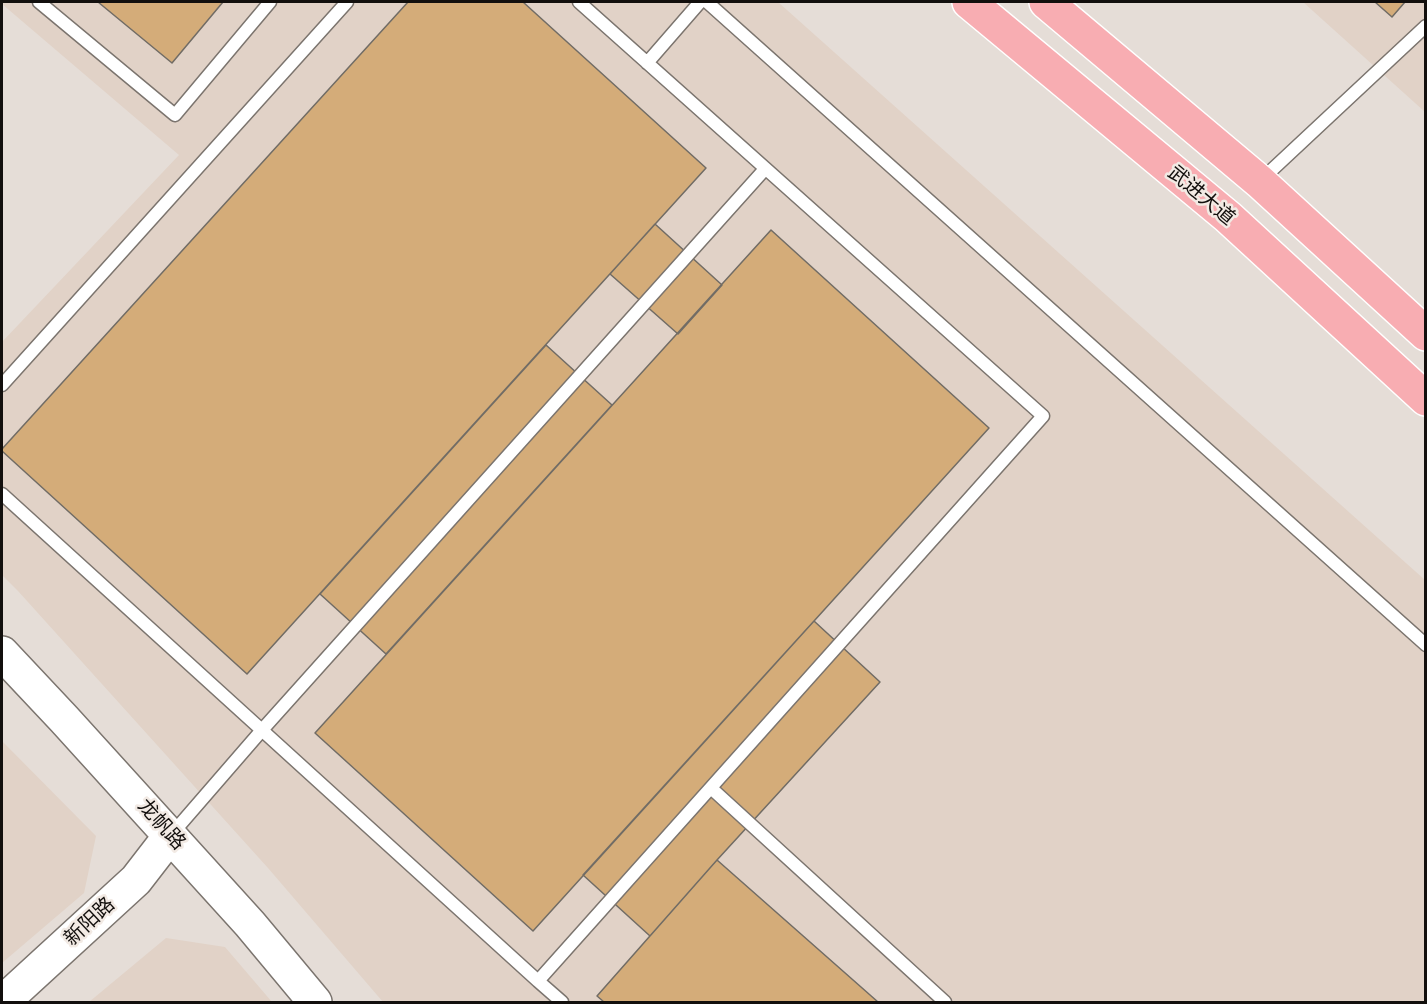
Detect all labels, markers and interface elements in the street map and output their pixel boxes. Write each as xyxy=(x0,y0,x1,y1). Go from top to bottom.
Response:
street label: 武进大道 xyxy=(1163,161,1239,231)
street label: 龙帆路 xyxy=(132,795,190,855)
street label: 新阳路 xyxy=(60,893,120,951)

